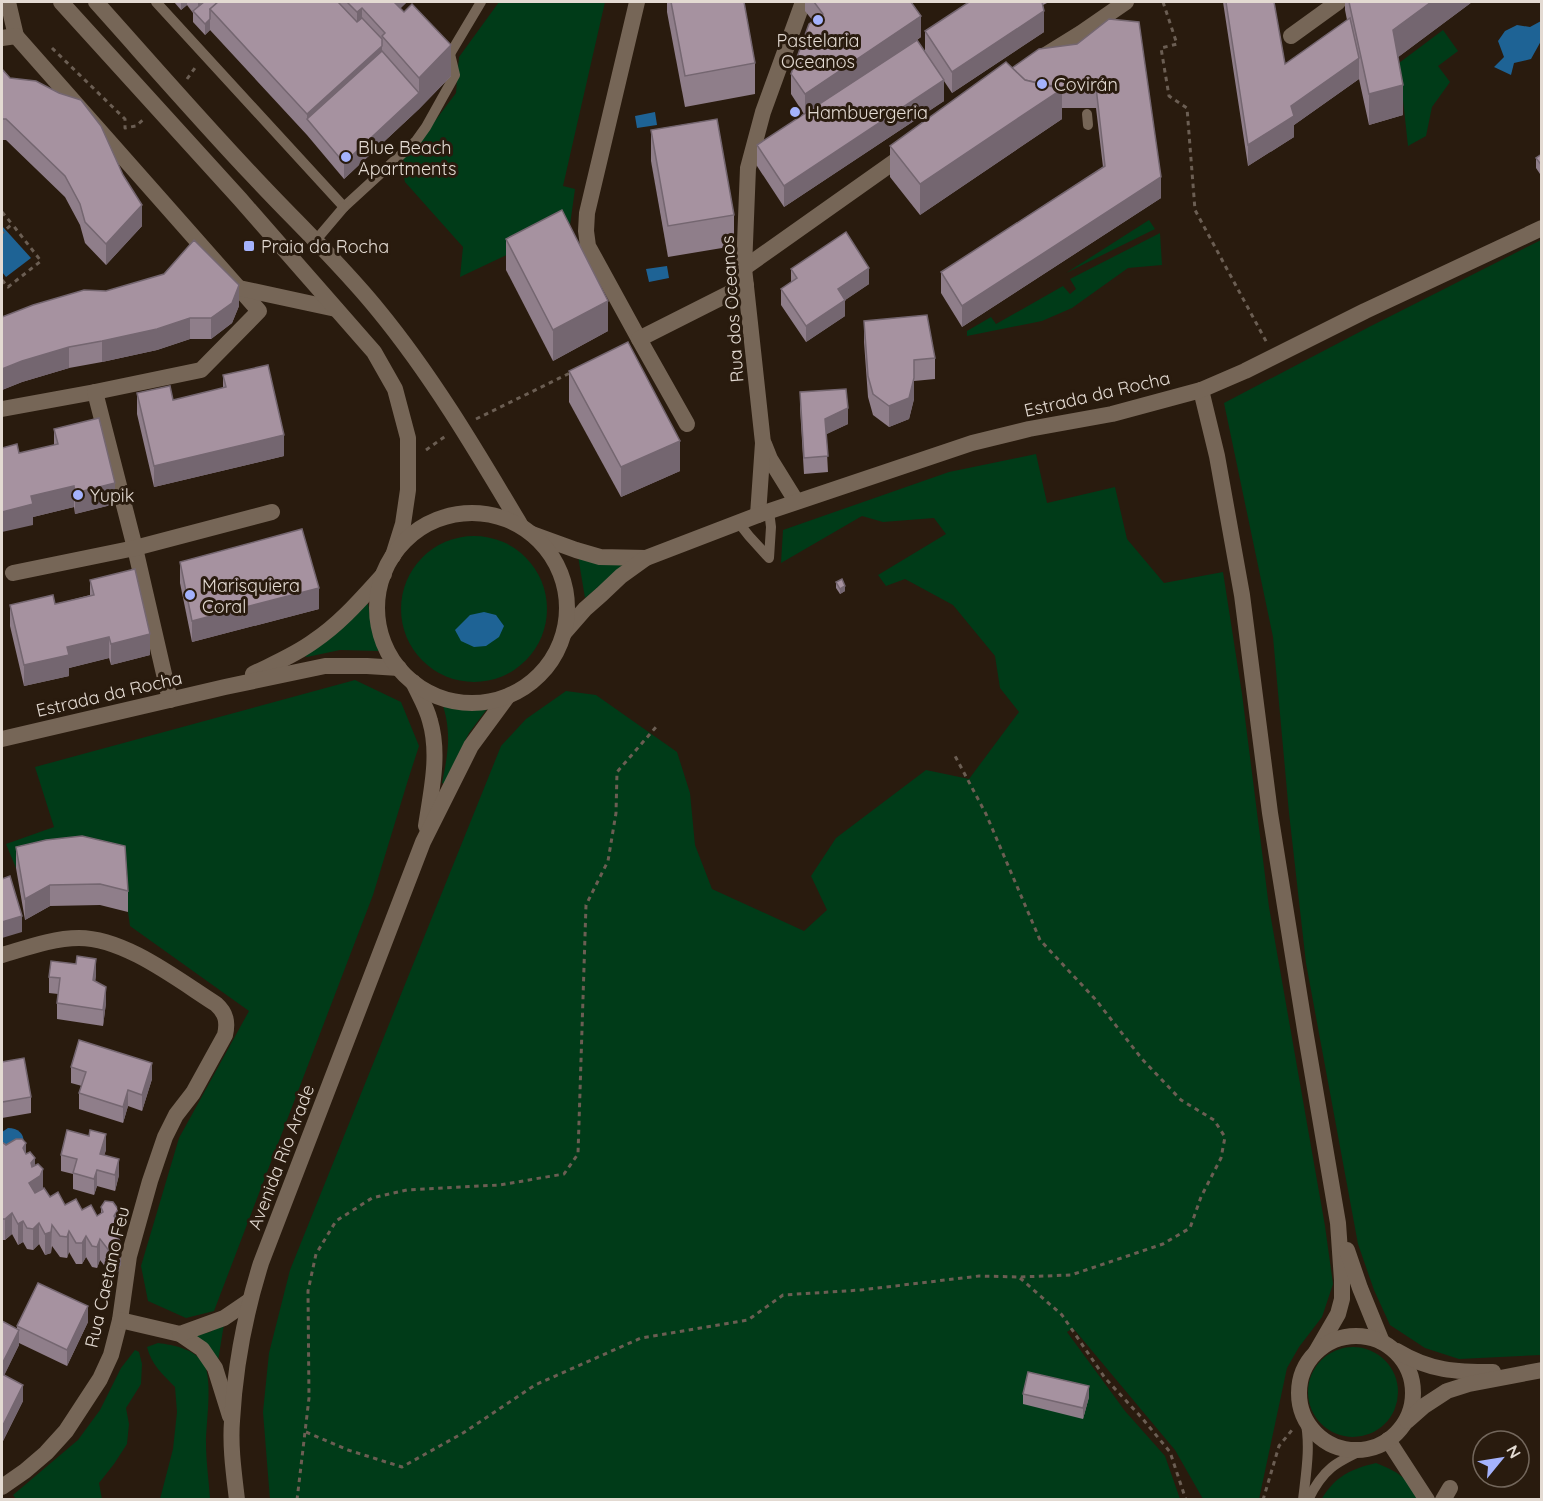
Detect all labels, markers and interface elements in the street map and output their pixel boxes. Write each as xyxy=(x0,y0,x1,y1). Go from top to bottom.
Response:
marker: Pastelaria Oceanos xyxy=(811,13,825,27)
place label: Pastelaria Oceanos xyxy=(777,29,859,73)
place label: Covirán xyxy=(1054,73,1118,96)
marker: Covirán xyxy=(1035,77,1049,91)
place label: Hambuergeria xyxy=(807,101,928,124)
marker: Hambuergeria xyxy=(788,105,802,119)
place label: Blue Beach Apartments xyxy=(358,136,456,180)
marker: Blue Beach Apartments xyxy=(339,150,353,164)
place label: Praia da Rocha xyxy=(261,235,389,258)
street label: Rua dos Oceanos xyxy=(715,235,749,383)
marker: Praia da Rocha xyxy=(242,239,256,253)
street label: Estrada da Rocha xyxy=(1022,366,1172,422)
place label: Yupik xyxy=(90,484,134,507)
marker: Yupik xyxy=(71,488,85,502)
place label: Marisquiera Coral xyxy=(202,574,300,618)
marker: Marisquiera Coral xyxy=(183,588,197,602)
street label: Estrada da Rocha xyxy=(34,666,184,722)
street label: Avenida Rio Arade xyxy=(243,1081,319,1233)
street label: Rua Caetano Feu xyxy=(80,1204,134,1350)
north arrow xyxy=(1471,1429,1531,1489)
text: N xyxy=(1502,1441,1526,1462)

